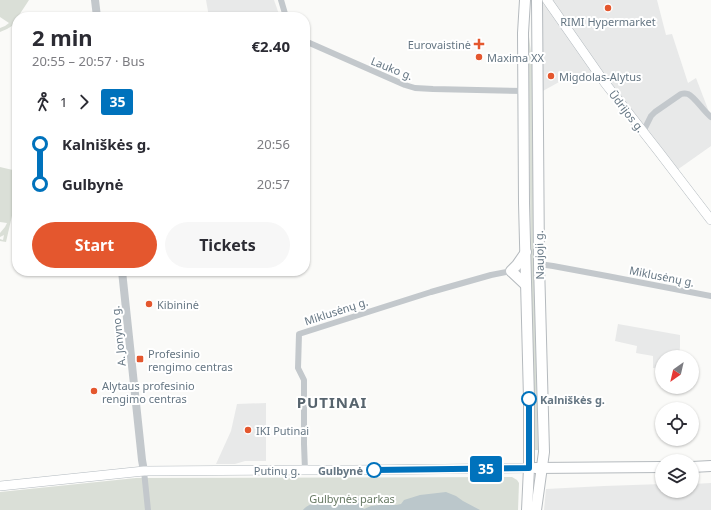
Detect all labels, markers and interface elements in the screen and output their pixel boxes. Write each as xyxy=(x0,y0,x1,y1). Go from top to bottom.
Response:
marker: RIMI Hypermarket xyxy=(603,3,613,13)
place label: RIMI Hypermarket xyxy=(560,14,656,29)
text: 2 min xyxy=(32,22,93,52)
text: €2.40 xyxy=(251,36,290,56)
place label: Eurovaistinė xyxy=(408,37,471,52)
marker: Eurovaistinė xyxy=(474,39,484,49)
place label: Maxima XX xyxy=(487,50,545,65)
text: 20:55 – 20:57 · Bus xyxy=(32,52,145,70)
marker: Maxima XX xyxy=(474,52,484,62)
street label: Lauko g. xyxy=(369,53,415,83)
place label: Migdolas-Alytus xyxy=(559,69,641,84)
marker: Migdolas-Alytus xyxy=(546,71,556,81)
street label: Ūdrijos g. xyxy=(606,87,648,135)
icon: walk xyxy=(32,91,54,113)
icon: forward xyxy=(73,91,95,113)
text: 35 xyxy=(109,92,125,111)
text: 1 xyxy=(60,93,67,111)
text: Kalniškės g. xyxy=(62,134,151,154)
text: 20:56 xyxy=(257,135,290,153)
text: Gulbynė xyxy=(62,174,124,194)
text: 20:57 xyxy=(257,175,290,193)
button: Start xyxy=(32,222,157,268)
button: Tickets xyxy=(165,222,290,268)
street label: Naujoji g. xyxy=(531,230,547,280)
street label: Miklusėnų g. xyxy=(628,262,696,290)
street label: Miklusėnų g. xyxy=(302,294,370,328)
place label: Kibininė xyxy=(157,297,199,312)
marker: Kibininė xyxy=(144,299,154,309)
street label: A. Jonyno g. xyxy=(107,305,129,367)
place label: Profesinio rengimo centras xyxy=(148,346,233,374)
north arrow xyxy=(655,350,699,394)
map controls xyxy=(655,350,699,498)
marker: Profesinio rengimo centras xyxy=(135,354,145,364)
place label: Alytaus profesinio rengimo centras xyxy=(102,378,195,406)
marker: Alytaus profesinio rengimo centras xyxy=(89,386,99,396)
marker: Kalniškės g. xyxy=(521,391,537,407)
district label: PUTINAI xyxy=(297,392,367,412)
place label: Kalniškės g. xyxy=(540,392,605,407)
button: locate xyxy=(655,402,699,446)
place label: IKI Putinai xyxy=(256,423,309,438)
marker: IKI Putinai xyxy=(243,425,253,435)
button: layers xyxy=(655,454,699,498)
line badge: 35 xyxy=(468,456,504,482)
text: 35 xyxy=(478,459,494,478)
marker: Gulbynė xyxy=(366,462,382,478)
street label: Putinų g. xyxy=(254,463,300,478)
place label: Gulbynė xyxy=(318,463,363,478)
park label: Gulbynės parkas xyxy=(309,491,395,506)

